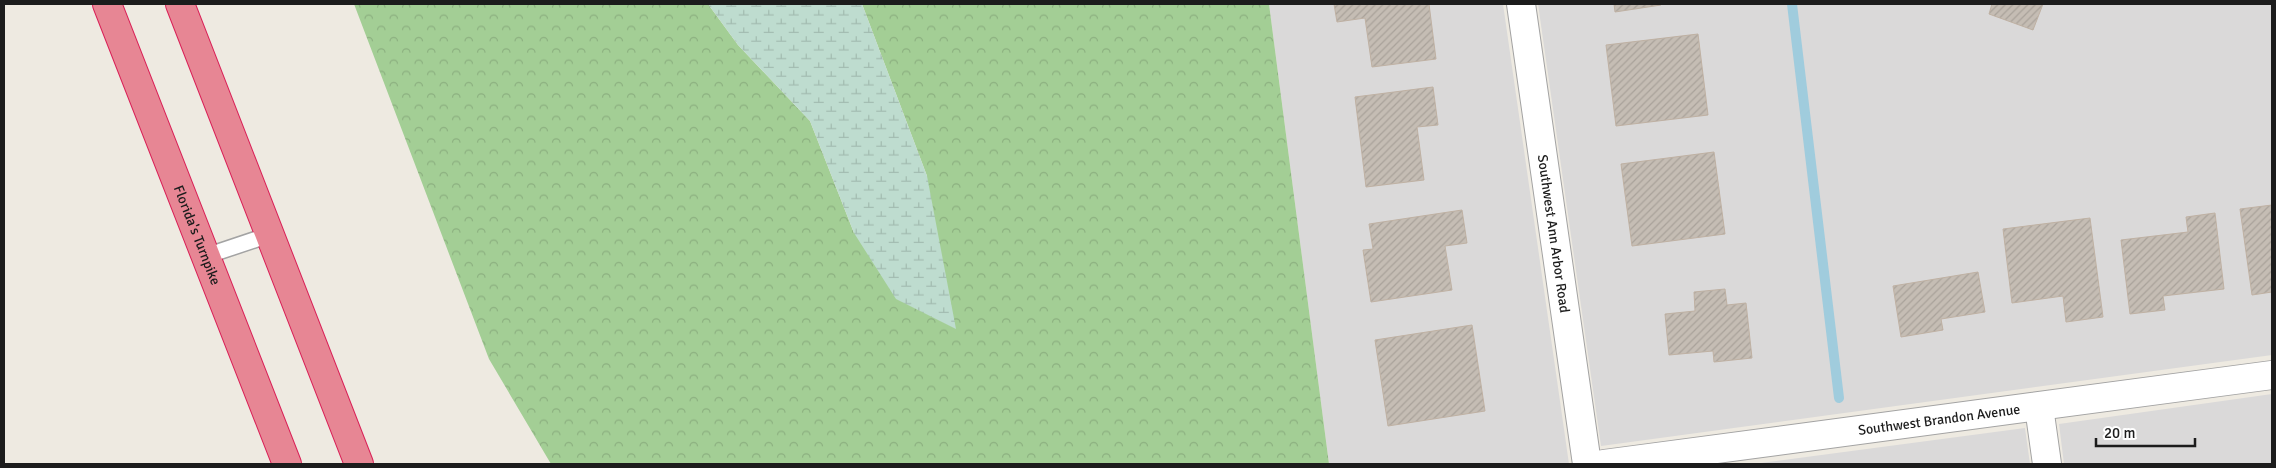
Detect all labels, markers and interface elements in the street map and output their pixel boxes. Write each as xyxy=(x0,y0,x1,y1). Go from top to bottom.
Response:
street label: Southwest Ann Arbor Road xyxy=(1534,153,1573,314)
street label: Florida's Turnpike xyxy=(170,183,224,287)
street label: Southwest Brandon Avenue xyxy=(1857,401,2021,439)
scale bar xyxy=(2096,416,2195,448)
text: 20 m xyxy=(2104,424,2135,442)

